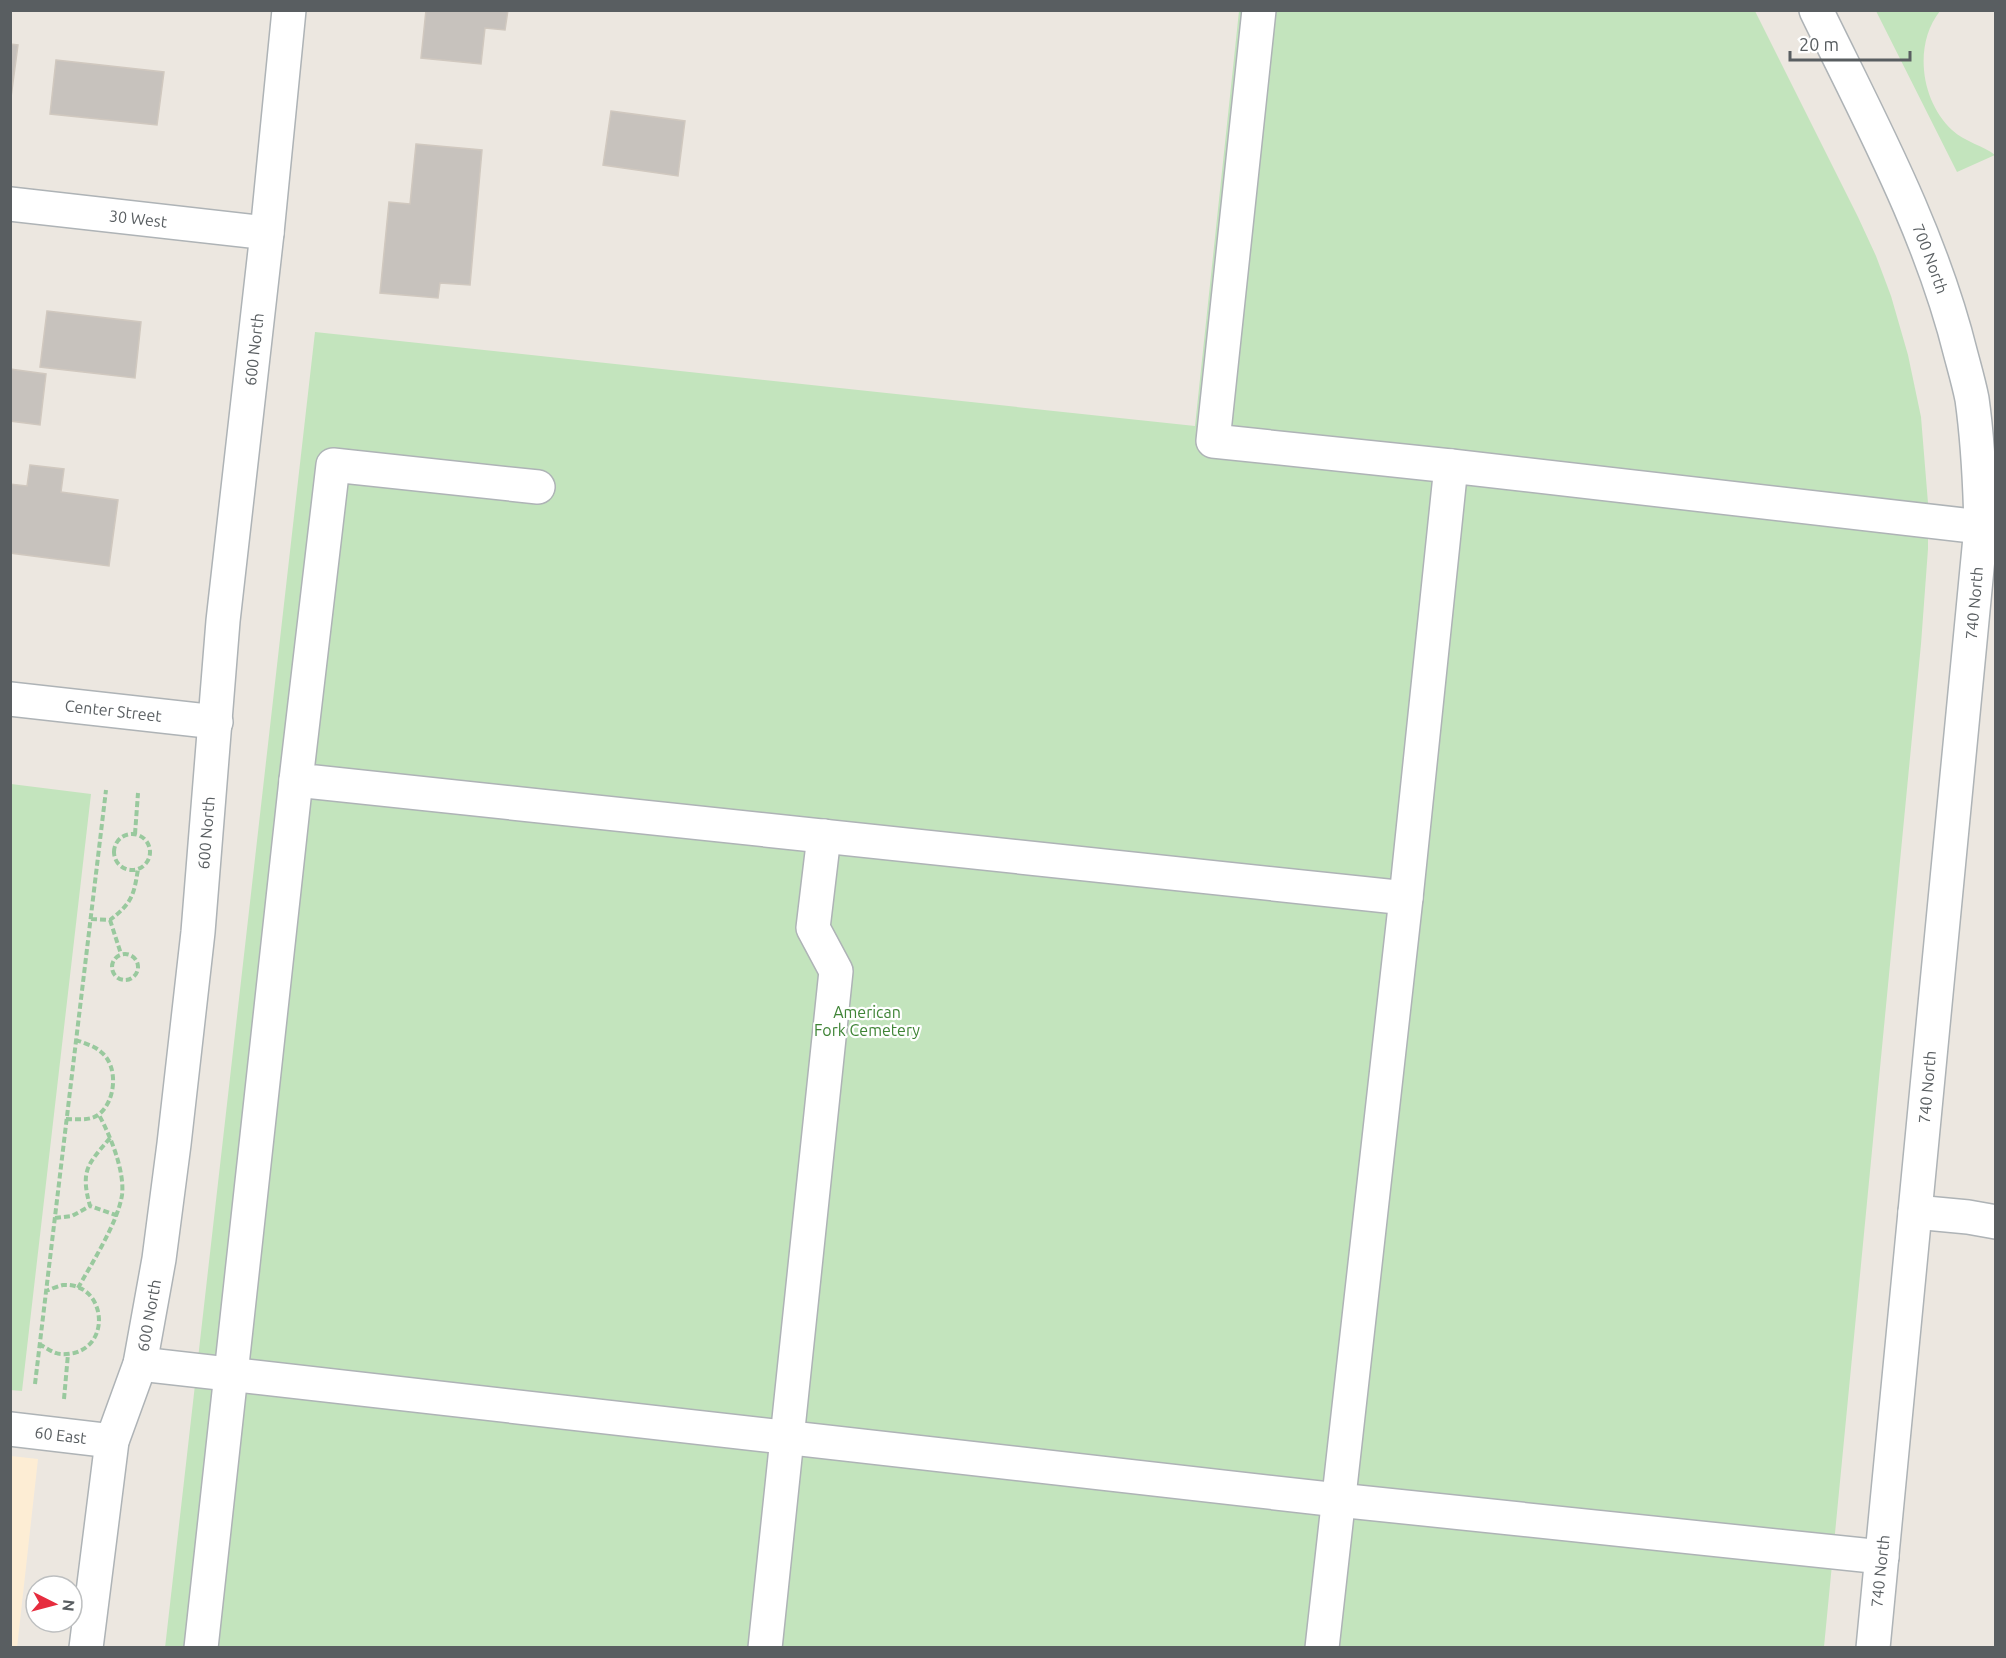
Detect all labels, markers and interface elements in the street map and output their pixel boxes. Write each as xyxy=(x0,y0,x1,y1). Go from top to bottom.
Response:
scale bar xyxy=(1790,24,1910,62)
text: 20 m xyxy=(1799,34,1839,54)
street label: 30 West xyxy=(108,206,169,231)
street label: 700 North xyxy=(1909,221,1952,296)
street label: 600 North xyxy=(241,312,267,387)
street label: 740 North xyxy=(1962,566,1986,640)
street label: Center Street xyxy=(64,696,163,725)
street label: 600 North xyxy=(194,796,218,870)
park label: American Fork Cemetery xyxy=(814,1003,920,1039)
street label: 740 North xyxy=(1915,1050,1939,1124)
street label: 600 North xyxy=(133,1278,164,1353)
street label: 60 East xyxy=(34,1423,88,1447)
street label: 740 North xyxy=(1867,1534,1893,1608)
north arrow xyxy=(24,1574,84,1634)
text: N xyxy=(59,1599,78,1612)

